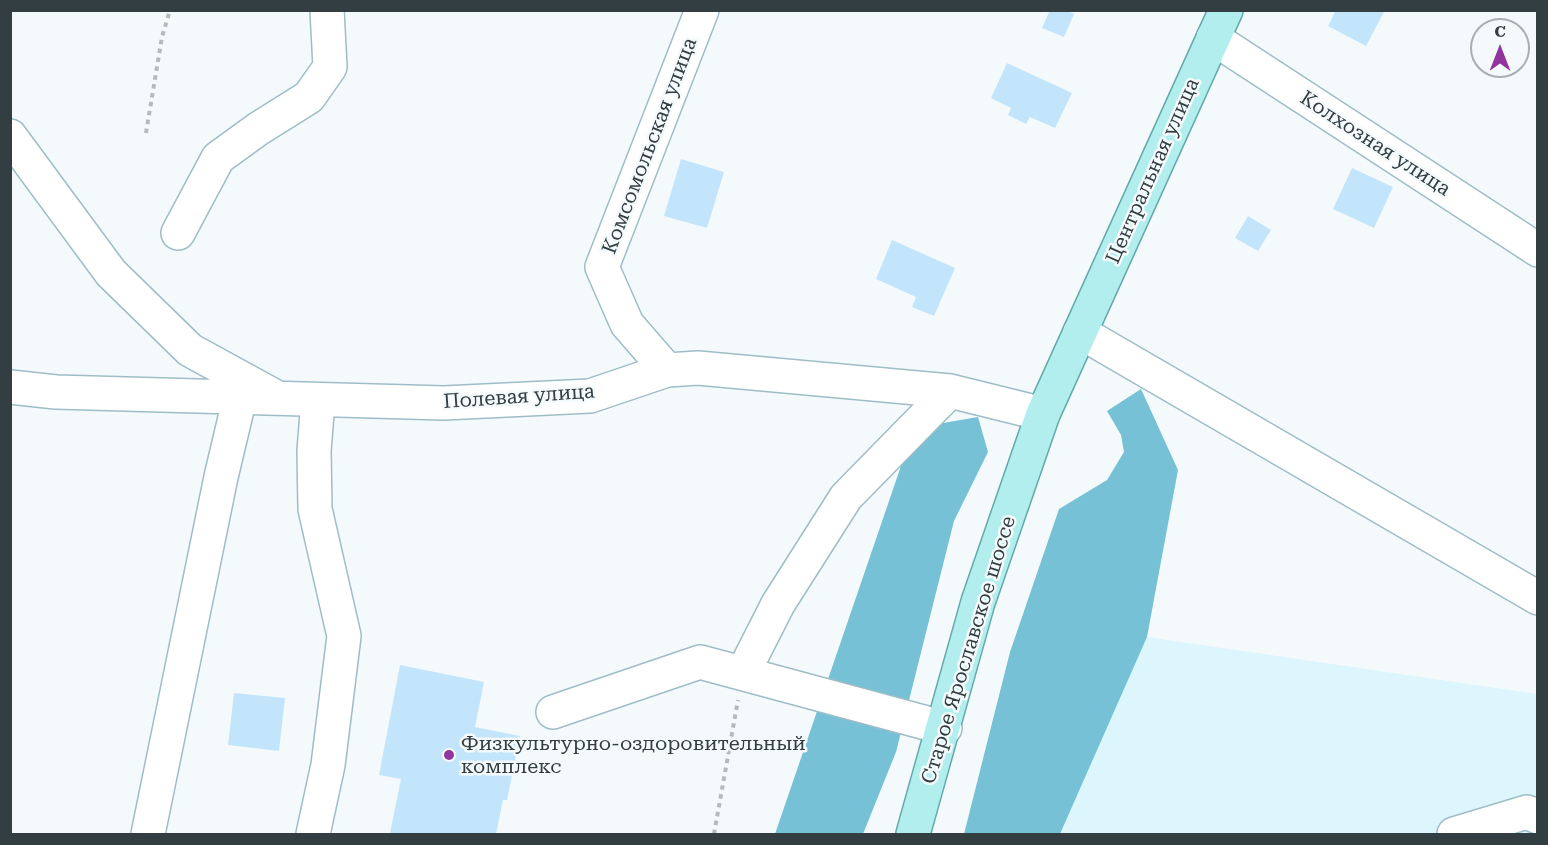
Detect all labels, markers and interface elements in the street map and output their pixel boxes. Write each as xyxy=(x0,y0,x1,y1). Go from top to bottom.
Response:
north arrow xyxy=(1470,18,1530,78)
text: С xyxy=(1494,22,1506,41)
street label: Комсомольская улица xyxy=(598,35,702,257)
street label: Центральная улица xyxy=(1101,75,1205,267)
street label: Колхозная улица xyxy=(1295,86,1455,202)
street label: Полевая улица xyxy=(442,380,596,414)
street label: Старое Ярославское шоссе xyxy=(917,513,1021,787)
place label: Физкультурно-оздоровительный комплекс xyxy=(461,732,806,779)
marker: Физкультурно-оздоровительный комплекс xyxy=(442,748,456,762)

